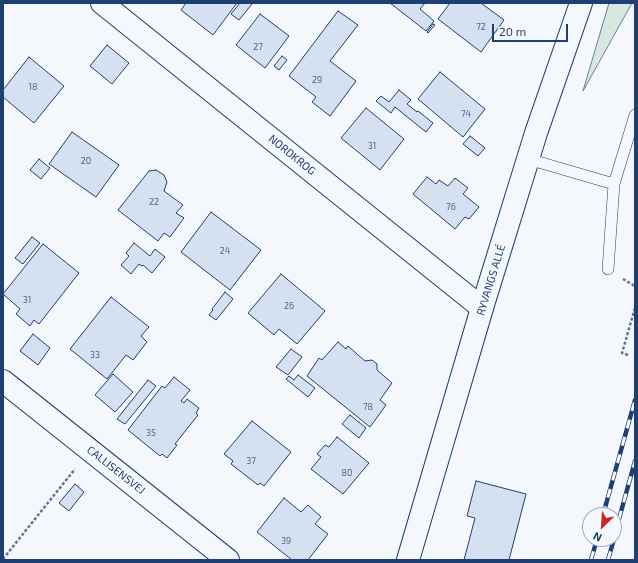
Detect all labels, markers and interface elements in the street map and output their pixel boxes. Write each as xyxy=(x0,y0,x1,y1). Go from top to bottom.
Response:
scale bar xyxy=(494,16,570,42)
house number: 72 xyxy=(476,22,486,32)
text: 20 m xyxy=(499,24,526,38)
house number: 27 xyxy=(253,42,263,52)
house number: 29 xyxy=(312,75,322,85)
house number: 18 xyxy=(28,82,38,92)
house number: 74 xyxy=(461,109,471,119)
street label: NORDKROG xyxy=(266,132,318,178)
house number: 31 xyxy=(368,141,376,151)
house number: 20 xyxy=(81,156,91,166)
house number: 22 xyxy=(149,197,159,207)
house number: 76 xyxy=(446,202,456,212)
street label: RYVANGS ALLÉ xyxy=(474,243,508,317)
house number: 24 xyxy=(220,246,230,256)
house number: 31 xyxy=(23,295,31,305)
house number: 26 xyxy=(284,301,294,311)
house number: 33 xyxy=(90,350,100,360)
house number: 78 xyxy=(363,402,373,412)
house number: 35 xyxy=(146,428,156,438)
street label: CALLISENSVEJ xyxy=(84,443,148,497)
house number: 37 xyxy=(246,456,256,466)
house number: 80 xyxy=(342,468,352,478)
north arrow xyxy=(582,507,622,547)
text: N xyxy=(591,530,603,545)
house number: 39 xyxy=(281,536,291,546)

